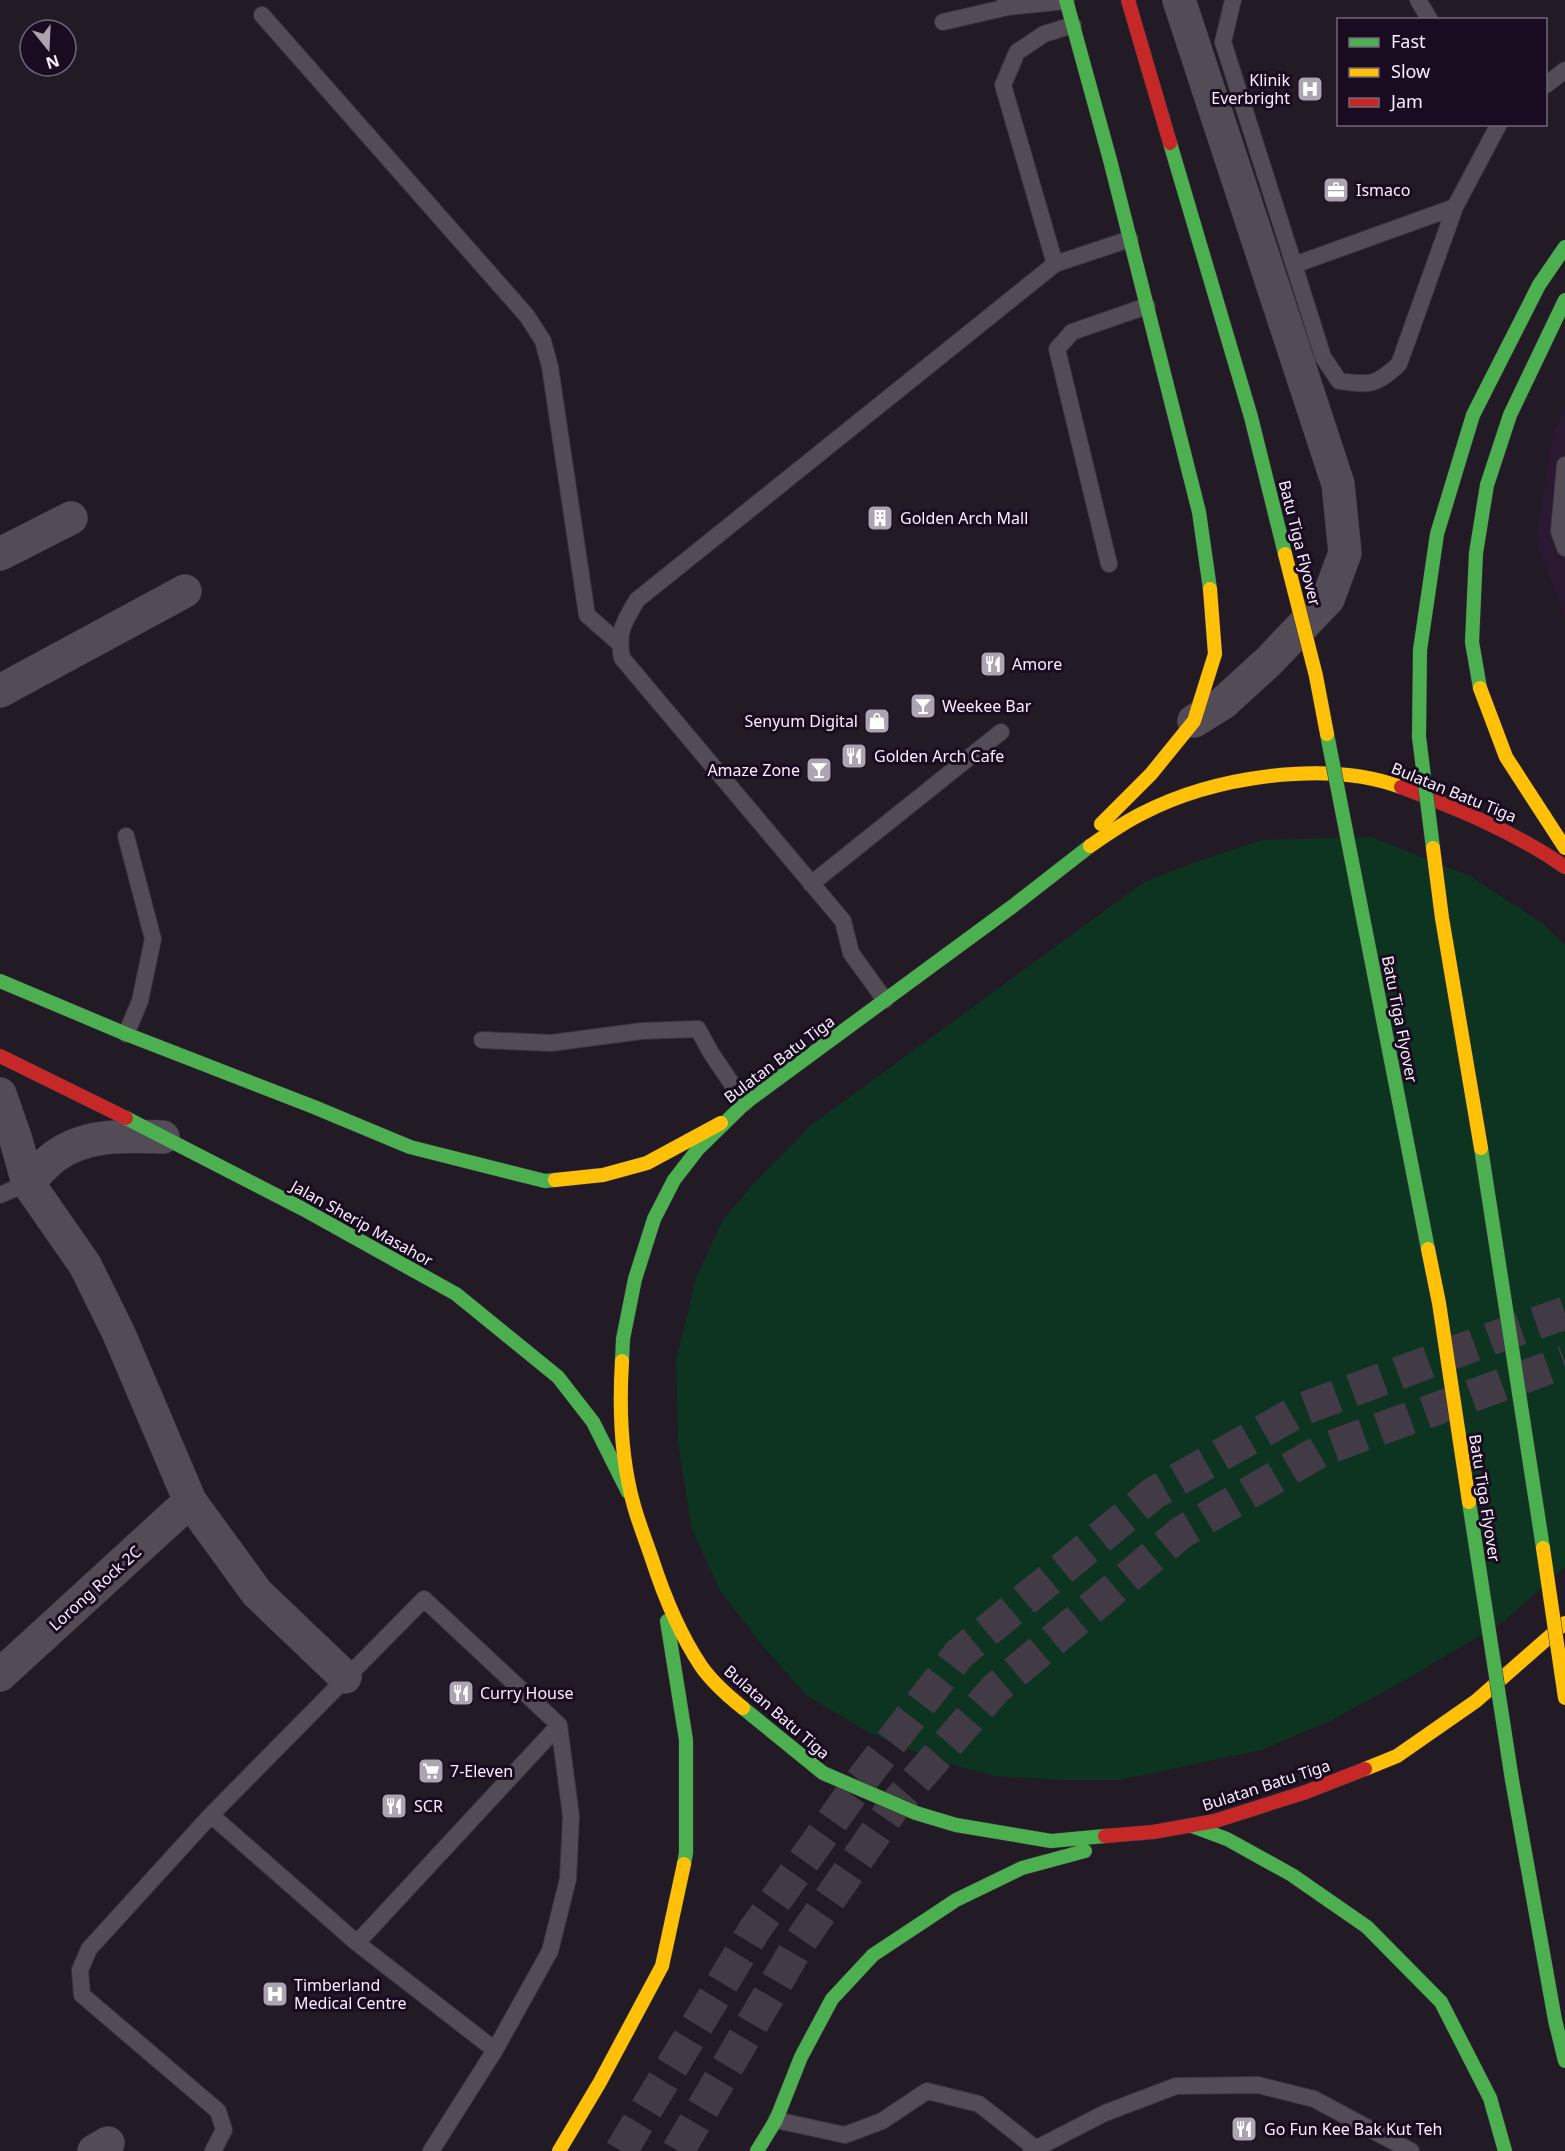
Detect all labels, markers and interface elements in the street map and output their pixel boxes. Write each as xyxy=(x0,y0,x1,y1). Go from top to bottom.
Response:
north arrow xyxy=(18,18,78,78)
legend xyxy=(1337,18,1547,126)
text: Fast xyxy=(1391,29,1426,53)
text: N xyxy=(43,50,62,75)
text: Slow xyxy=(1391,59,1430,83)
place label: Klinik Everbright xyxy=(1211,69,1290,109)
hospital icon: Klinik Everbright xyxy=(1295,74,1325,104)
text: Jam xyxy=(1389,89,1423,113)
office icon: Ismaco xyxy=(1321,175,1351,205)
place label: Ismaco xyxy=(1356,179,1410,201)
street label: Batu Tiga Flyover xyxy=(1274,478,1326,609)
building icon: Golden Arch Mall xyxy=(865,503,895,533)
place label: Golden Arch Mall xyxy=(900,507,1028,529)
restaurant icon: Amore xyxy=(978,649,1008,679)
place label: Amore xyxy=(1012,653,1062,675)
bar icon: Weekee Bar xyxy=(908,691,938,721)
place label: Weekee Bar xyxy=(942,695,1032,717)
shop icon: Senyum Digital xyxy=(862,706,892,736)
place label: Senyum Digital xyxy=(744,710,858,732)
restaurant icon: Golden Arch Cafe xyxy=(839,741,869,771)
place label: Golden Arch Cafe xyxy=(874,745,1004,767)
bar icon: Amaze Zone xyxy=(804,755,834,785)
street label: Bulatan Batu Tiga xyxy=(1388,757,1520,827)
place label: Amaze Zone xyxy=(707,759,800,781)
street label: Batu Tiga Flyover xyxy=(1377,954,1423,1085)
street label: Bulatan Batu Tiga xyxy=(719,1010,839,1108)
street label: Jalan Sherip Masahor xyxy=(285,1174,437,1271)
street label: Batu Tiga Flyover xyxy=(1464,1433,1506,1564)
street label: Lorong Rock 2C xyxy=(44,1541,146,1635)
street label: Bulatan Batu Tiga xyxy=(720,1660,834,1764)
restaurant icon: Curry House xyxy=(446,1678,476,1708)
place label: Curry House xyxy=(480,1682,574,1704)
street label: Bulatan Batu Tiga xyxy=(1199,1754,1333,1816)
supermarket icon: 7-Eleven xyxy=(416,1756,446,1786)
place label: 7-Eleven xyxy=(450,1760,513,1782)
restaurant icon: SCR xyxy=(379,1791,409,1821)
place label: SCR xyxy=(414,1795,443,1817)
place label: Timberland Medical Centre xyxy=(294,1974,407,2014)
hospital icon: Timberland Medical Centre xyxy=(260,1979,290,2009)
restaurant icon: Go Fun Kee Bak Kut Teh xyxy=(1229,2114,1259,2144)
place label: Go Fun Kee Bak Kut Teh xyxy=(1264,2118,1442,2140)

